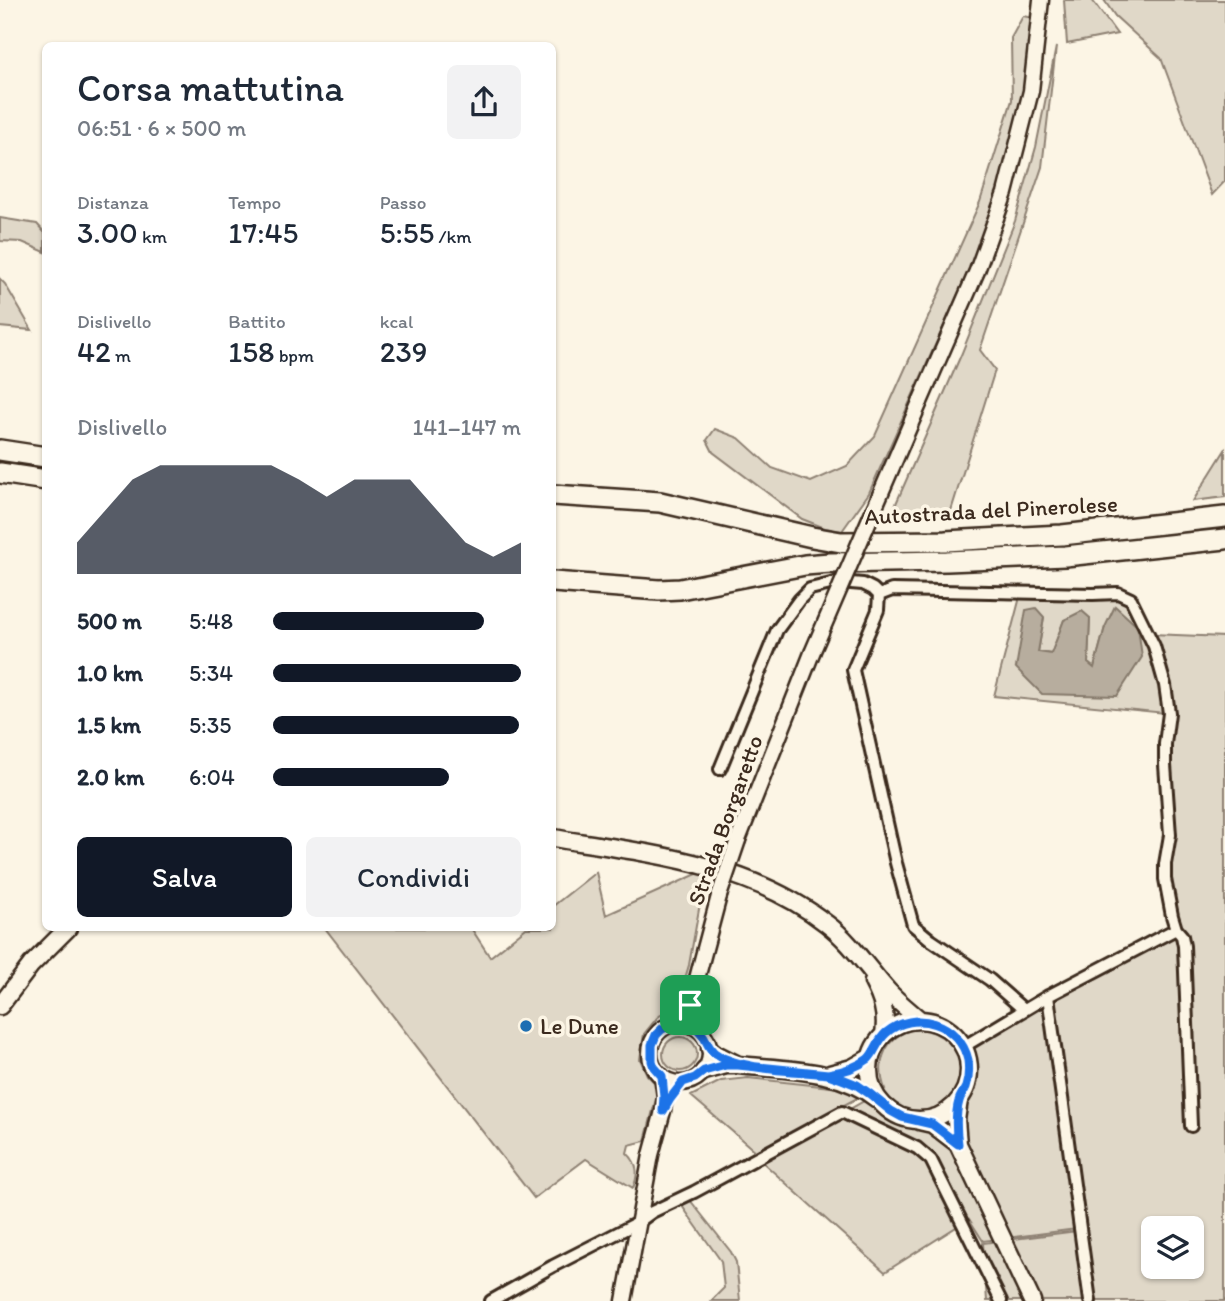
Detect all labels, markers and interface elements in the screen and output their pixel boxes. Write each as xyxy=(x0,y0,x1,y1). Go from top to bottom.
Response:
text: Corsa mattutina xyxy=(77,65,344,111)
button: share xyxy=(447,65,521,139)
text: 06:51 · 6 × 500 m xyxy=(77,114,246,142)
text: Distanza xyxy=(77,191,149,214)
text: Tempo xyxy=(228,191,281,214)
text: Passo xyxy=(380,191,426,214)
text: 3.00 xyxy=(77,214,138,251)
text: 17:45 xyxy=(228,214,298,251)
text: 5:55 xyxy=(380,214,434,251)
text: km xyxy=(138,225,167,248)
text: /km xyxy=(434,225,472,248)
text: Dislivello xyxy=(77,310,152,333)
text: Battito xyxy=(228,310,286,333)
text: kcal xyxy=(380,310,413,333)
text: 42 xyxy=(77,333,111,370)
text: 158 xyxy=(228,333,274,370)
text: 239 xyxy=(380,333,427,370)
text: m xyxy=(111,344,131,367)
text: bpm xyxy=(274,344,314,367)
text: Dislivello xyxy=(77,413,167,441)
text: 141–147 m xyxy=(413,413,521,441)
street label: Autostrada del Pinerolese xyxy=(863,489,1119,531)
text: 500 m xyxy=(77,607,142,635)
text: 5:48 xyxy=(189,607,233,635)
text: 1.0 km xyxy=(77,659,143,687)
text: 5:34 xyxy=(189,659,233,687)
text: 1.5 km xyxy=(77,711,141,739)
text: 5:35 xyxy=(189,711,231,739)
street label: Strada Borgaretto xyxy=(681,731,769,909)
text: 2.0 km xyxy=(77,763,145,791)
text: 6:04 xyxy=(189,763,235,791)
button: Salva xyxy=(77,837,292,917)
button: Condividi xyxy=(306,837,521,917)
pin xyxy=(660,975,720,1035)
icon: arrive xyxy=(671,986,709,1024)
place label: Le Dune xyxy=(540,1012,619,1040)
marker: Le Dune xyxy=(518,1018,534,1034)
map controls xyxy=(1141,1216,1204,1279)
button: layers xyxy=(1141,1216,1204,1279)

